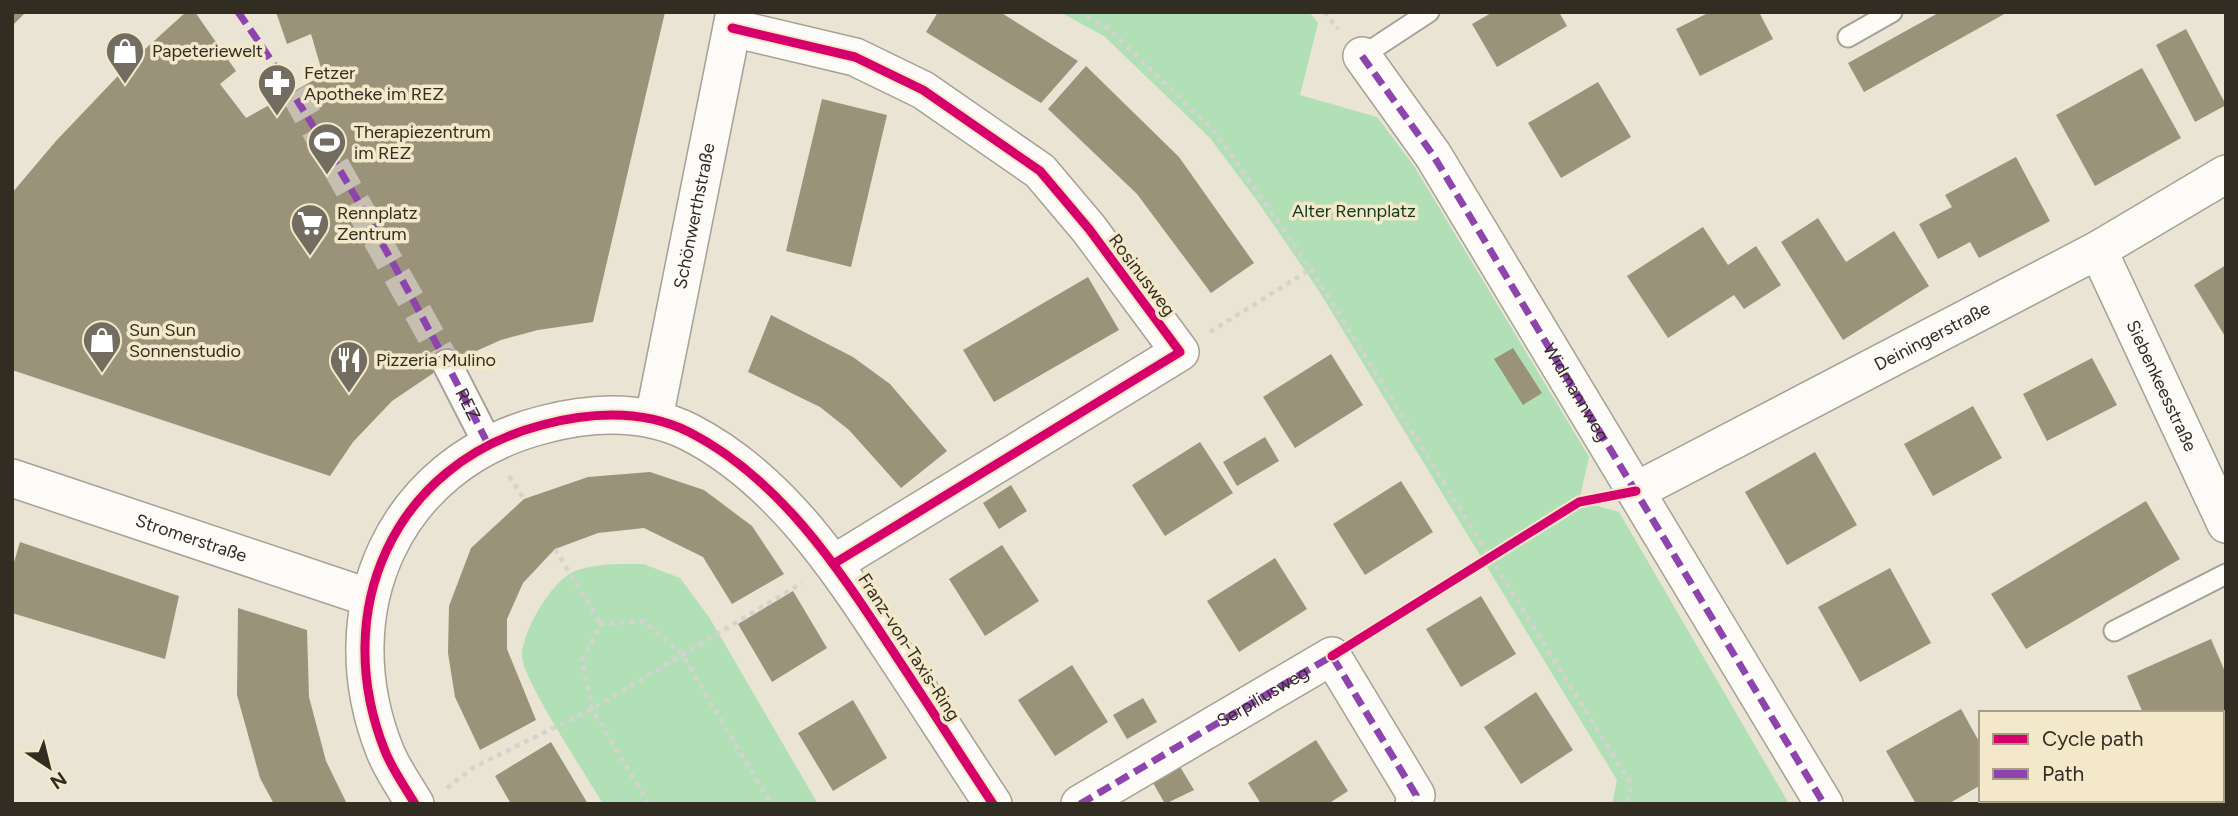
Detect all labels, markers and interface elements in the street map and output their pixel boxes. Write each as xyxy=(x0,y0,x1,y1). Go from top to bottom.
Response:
shop icon: Papeteriewelt xyxy=(104,30,146,85)
place label: Papeteriewelt xyxy=(152,40,263,62)
pharmacy icon: Fetzer Apotheke im REZ xyxy=(256,62,298,117)
place label: Fetzer Apotheke im REZ xyxy=(304,62,444,105)
sports icon: Therapiezentrum im REZ xyxy=(306,121,348,176)
place label: Therapiezentrum im REZ xyxy=(354,121,491,164)
street label: Schönwerthstraße xyxy=(669,141,720,291)
park label: Alter Rennplatz xyxy=(1292,200,1416,222)
supermarket icon: Rennplatz Zentrum xyxy=(289,202,331,257)
place label: Rennplatz Zentrum xyxy=(337,202,418,245)
street label: Rosinusweg xyxy=(1104,230,1180,320)
street label: Deiningerstraße xyxy=(1870,297,1994,376)
street label: Siebenkeesstraße xyxy=(2121,317,2202,455)
shop icon: Sun Sun Sonnenstudio xyxy=(81,319,123,374)
place label: Sun Sun Sonnenstudio xyxy=(129,319,241,362)
restaurant icon: Pizzeria Mulino xyxy=(328,339,370,394)
street label: Widmannweg xyxy=(1538,339,1614,446)
place label: Pizzeria Mulino xyxy=(376,349,496,371)
street label: REZ xyxy=(450,385,485,424)
street label: Stromerstraße xyxy=(133,509,250,567)
street label: Franz-von-Taxis-Ring xyxy=(853,569,965,725)
street label: Serpiliusweg xyxy=(1213,661,1313,732)
legend xyxy=(1979,711,2224,802)
text: Cycle path xyxy=(2042,726,2143,751)
north arrow xyxy=(14,732,84,802)
text: Path xyxy=(2042,761,2084,786)
text: N xyxy=(46,767,71,794)

